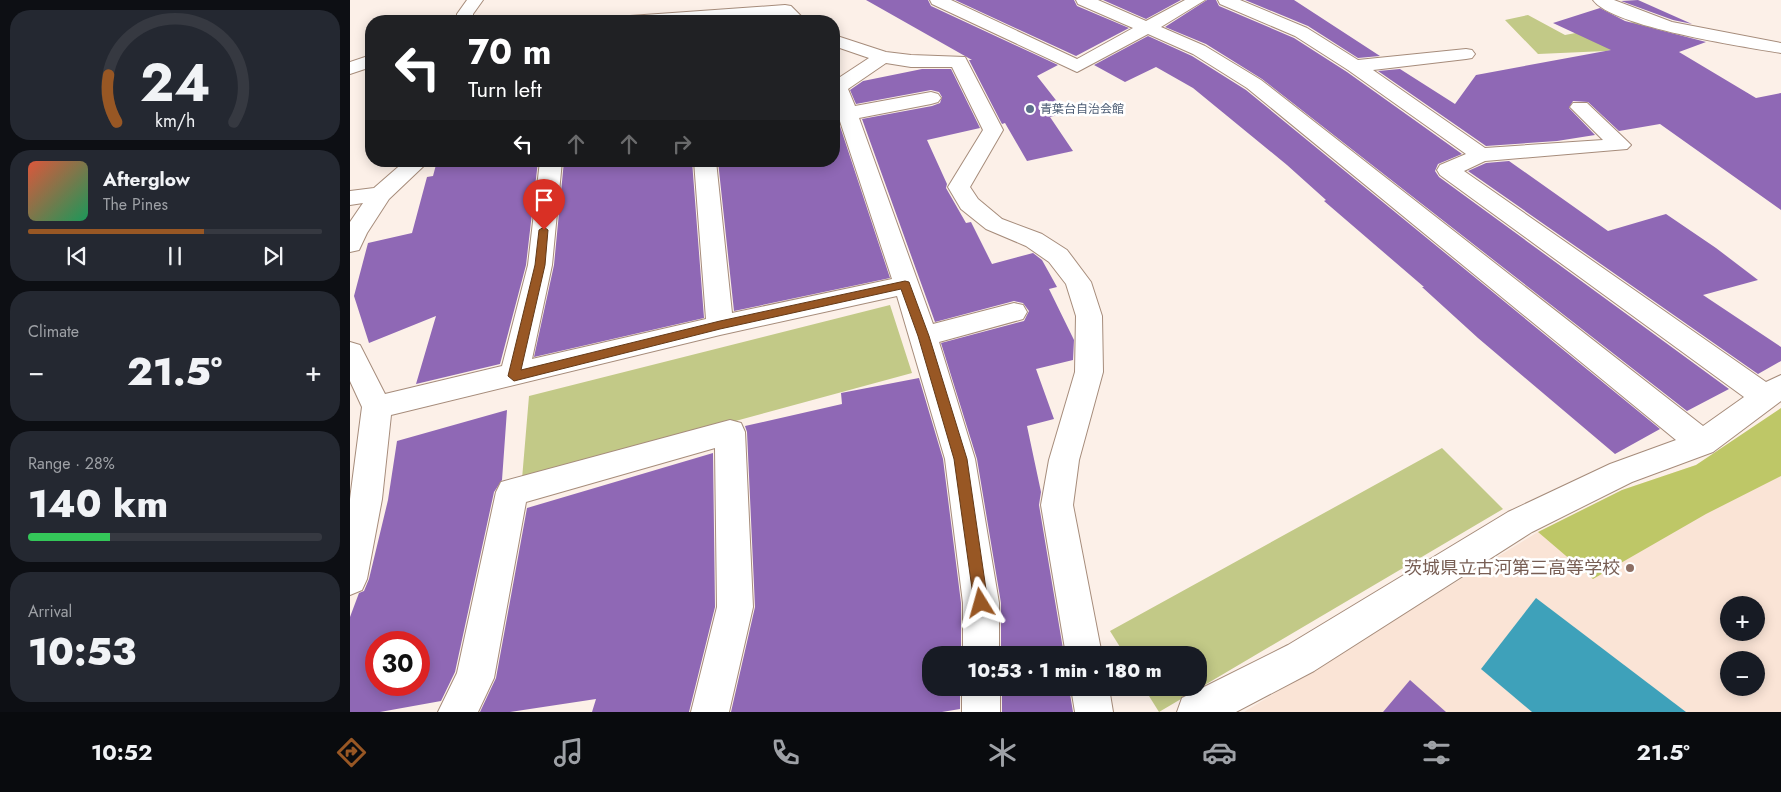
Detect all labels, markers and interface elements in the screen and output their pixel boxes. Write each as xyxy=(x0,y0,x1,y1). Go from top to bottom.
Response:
text: 70 m xyxy=(468,27,551,77)
icon: left xyxy=(385,35,450,100)
text: 24 xyxy=(140,45,210,121)
text: Turn left xyxy=(468,73,542,105)
place label: 青葉台自治会館 xyxy=(1040,100,1124,118)
marker: 青葉台自治会館 xyxy=(1024,103,1036,115)
text: km/h xyxy=(155,108,195,134)
icon: left xyxy=(509,130,537,158)
icon: ahead xyxy=(562,130,590,158)
icon: ahead xyxy=(615,130,643,158)
icon: right xyxy=(668,130,696,158)
text: Afterglow xyxy=(103,166,190,193)
pin xyxy=(523,179,565,230)
icon: arrive xyxy=(530,186,558,214)
text: The Pines xyxy=(103,193,168,216)
icon: previous xyxy=(63,242,91,270)
icon: pause xyxy=(161,242,189,270)
icon: next xyxy=(259,242,287,270)
text: Climate xyxy=(28,320,79,343)
text: 21.5° xyxy=(127,344,222,399)
text: − xyxy=(28,351,45,392)
text: + xyxy=(305,351,322,392)
text: Range · 28% xyxy=(28,452,115,475)
text: 140 km xyxy=(28,476,168,531)
place label: 茨城県立古河第三高等学校 xyxy=(1404,555,1620,581)
marker: 茨城県立古河第三高等学校 xyxy=(1624,562,1636,574)
position arrow xyxy=(954,576,1006,628)
map controls xyxy=(1720,596,1765,696)
button: + xyxy=(1720,596,1765,641)
text: Arrival xyxy=(28,600,72,623)
text: 10:53 xyxy=(28,624,136,679)
speed limit sign: 30 xyxy=(365,631,430,696)
button: − xyxy=(1720,651,1765,696)
text: 10:53 · 1 min · 180 m xyxy=(967,657,1162,684)
icon: directions xyxy=(334,735,369,770)
icon: music xyxy=(551,735,586,770)
icon: phone xyxy=(768,735,803,770)
icon: climate xyxy=(985,735,1020,770)
icon: car xyxy=(1202,735,1237,770)
icon: filters xyxy=(1419,735,1454,770)
text: 10:52 xyxy=(91,736,152,768)
text: 21.5° xyxy=(1636,736,1690,768)

